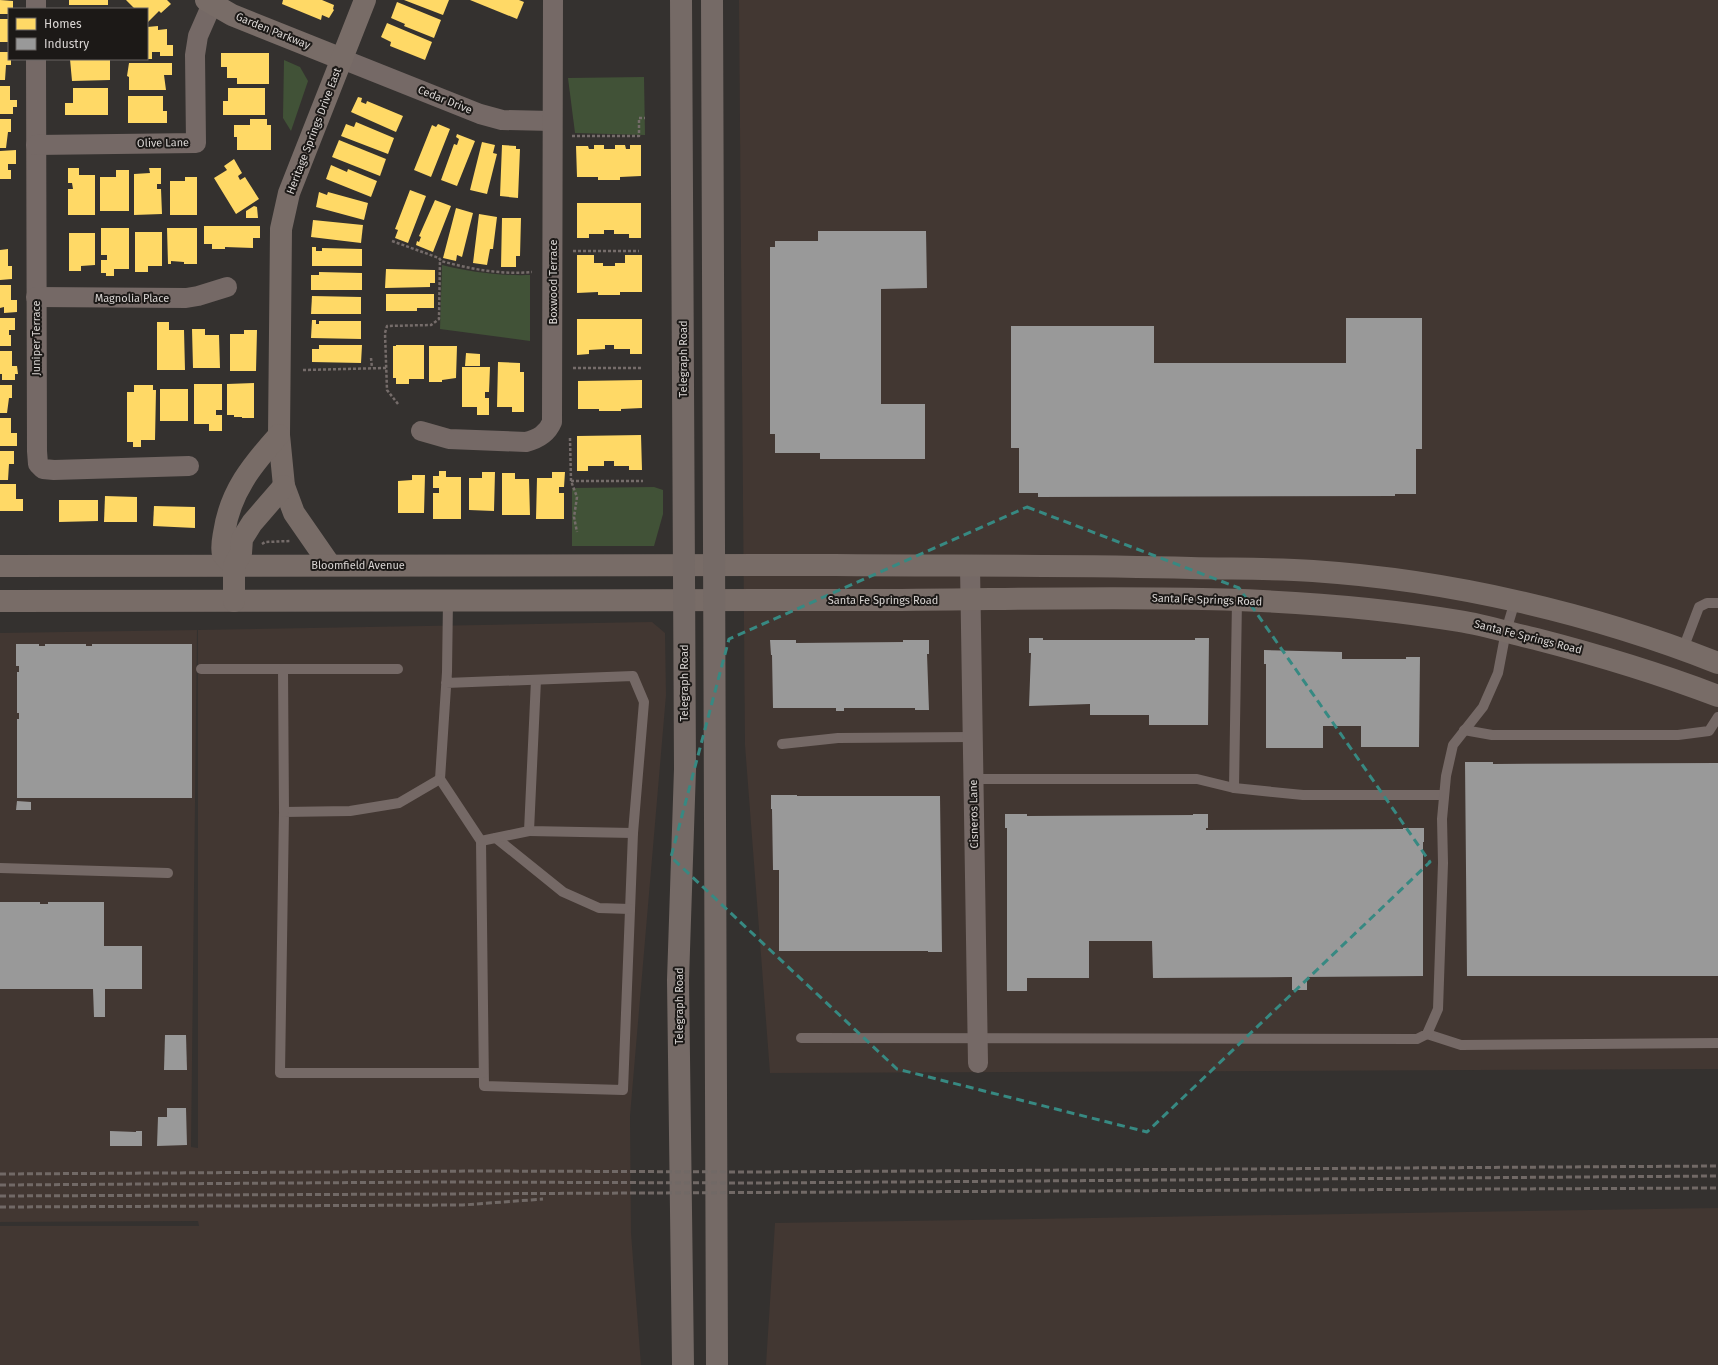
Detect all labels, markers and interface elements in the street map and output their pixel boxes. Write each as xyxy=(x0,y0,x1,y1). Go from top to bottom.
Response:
legend xyxy=(8,8,148,60)
street label: Garden Parkway xyxy=(234,10,313,52)
text: Homes xyxy=(44,17,82,31)
text: Industry xyxy=(44,37,89,51)
street label: Heritage Springs Drive East xyxy=(284,66,344,196)
street label: Cedar Drive xyxy=(416,83,474,117)
street label: Olive Lane xyxy=(137,136,189,150)
street label: Boxwood Terrace xyxy=(547,240,560,324)
street label: Magnolia Place xyxy=(95,292,169,305)
street label: Juniper Terrace xyxy=(30,300,43,376)
street label: Telegraph Road xyxy=(677,320,690,398)
street label: Bloomfield Avenue xyxy=(311,559,405,572)
street label: Santa Fe Springs Road xyxy=(1152,592,1262,608)
street label: Santa Fe Springs Road xyxy=(828,594,938,607)
street label: Santa Fe Springs Road xyxy=(1473,617,1583,657)
street label: Telegraph Road xyxy=(678,644,691,722)
street label: Cisneros Lane xyxy=(967,779,981,849)
street label: Telegraph Road xyxy=(673,967,686,1045)

